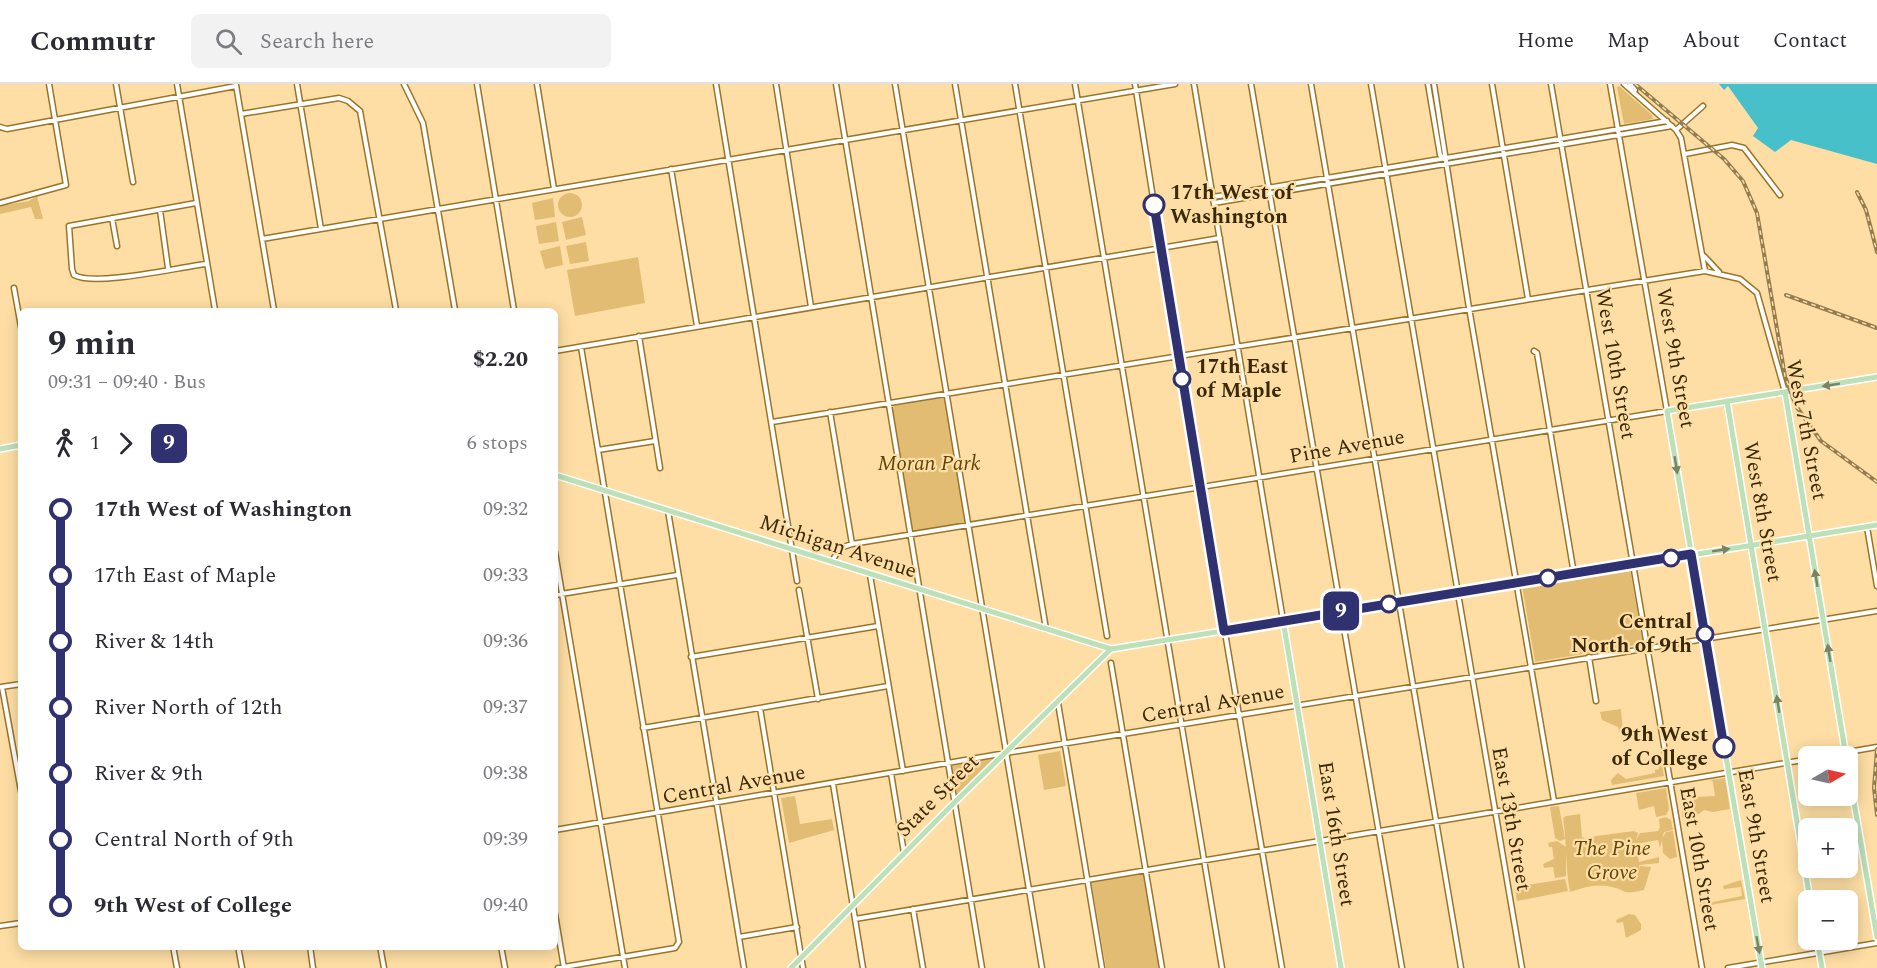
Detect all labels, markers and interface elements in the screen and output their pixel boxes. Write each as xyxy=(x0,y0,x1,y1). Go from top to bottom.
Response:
search box xyxy=(191,14,611,68)
text: Commutr xyxy=(30,20,155,63)
icon: search xyxy=(212,25,245,58)
text: Search here xyxy=(260,25,374,58)
text: Home xyxy=(1517,25,1574,57)
text: Map xyxy=(1607,25,1649,57)
text: About xyxy=(1682,25,1740,57)
text: Contact xyxy=(1773,25,1847,57)
place label: 17th West of Washington xyxy=(1170,177,1294,233)
marker: 17th West of Washington xyxy=(1143,194,1165,216)
street label: West 9th Street xyxy=(1647,285,1703,431)
street label: West 10th Street xyxy=(1586,286,1644,442)
text: 9 min xyxy=(48,319,136,369)
text: $2.20 xyxy=(473,343,528,376)
place label: 17th East of Maple xyxy=(1196,351,1288,407)
street label: West 7th Street xyxy=(1777,357,1835,503)
text: 09:31 – 09:40 · Bus xyxy=(48,367,206,397)
marker: 17th East of Maple xyxy=(1173,370,1191,388)
one-way arrow xyxy=(1821,380,1840,389)
street label: Pine Avenue xyxy=(1287,421,1407,473)
icon: walk xyxy=(48,427,81,460)
icon: forward xyxy=(109,427,142,460)
text: 9 xyxy=(163,427,175,459)
text: 1 xyxy=(90,428,100,458)
text: 6 stops xyxy=(467,428,528,458)
street label: West 8th Street xyxy=(1734,439,1790,585)
park label: Moran Park xyxy=(877,448,981,480)
one-way arrow xyxy=(1672,456,1681,475)
text: 17th West of Washington xyxy=(94,493,352,526)
text: 09:32 xyxy=(483,494,528,524)
street label: Michigan Avenue xyxy=(755,506,921,588)
one-way arrow xyxy=(1712,545,1731,554)
unlabelled marker xyxy=(1662,549,1680,567)
text: 17th East of Maple xyxy=(94,559,276,592)
text: 09:33 xyxy=(483,560,528,590)
one-way arrow xyxy=(1811,568,1820,587)
unlabelled marker xyxy=(1539,569,1557,587)
line badge: 9 xyxy=(1322,592,1360,630)
text: 9 xyxy=(1335,595,1347,627)
unlabelled marker xyxy=(1380,595,1398,613)
place label: Central North of 9th xyxy=(1571,606,1692,662)
text: River & 14th xyxy=(94,625,214,658)
marker: Central North of 9th xyxy=(1696,625,1714,643)
text: 09:36 xyxy=(483,626,528,656)
one-way arrow xyxy=(1824,644,1833,663)
street label: Central Avenue xyxy=(1139,676,1287,732)
text: River North of 12th xyxy=(94,691,283,724)
text: 09:37 xyxy=(483,692,528,722)
one-way arrow xyxy=(1773,695,1782,714)
place label: 9th West of College xyxy=(1611,719,1708,775)
marker: 9th West of College xyxy=(1713,736,1735,758)
street label: East 13th Street xyxy=(1483,744,1539,894)
north arrow xyxy=(1798,746,1858,806)
map controls xyxy=(1798,746,1858,950)
street label: State Street xyxy=(889,747,987,845)
text: River & 9th xyxy=(94,757,203,790)
street label: Central Avenue xyxy=(660,757,808,813)
text: 09:38 xyxy=(483,758,528,788)
street label: East 16th Street xyxy=(1309,759,1363,909)
street label: East 9th Street xyxy=(1728,766,1784,906)
street label: East 10th Street xyxy=(1671,784,1727,934)
button: + xyxy=(1798,818,1858,878)
text: Central North of 9th xyxy=(94,823,294,856)
text: 09:39 xyxy=(483,824,528,854)
park label: The Pine Grove xyxy=(1573,833,1651,889)
text: 9th West of College xyxy=(94,889,292,922)
text: 09:40 xyxy=(483,890,528,920)
button: − xyxy=(1798,890,1858,950)
one-way arrow xyxy=(1754,935,1763,954)

